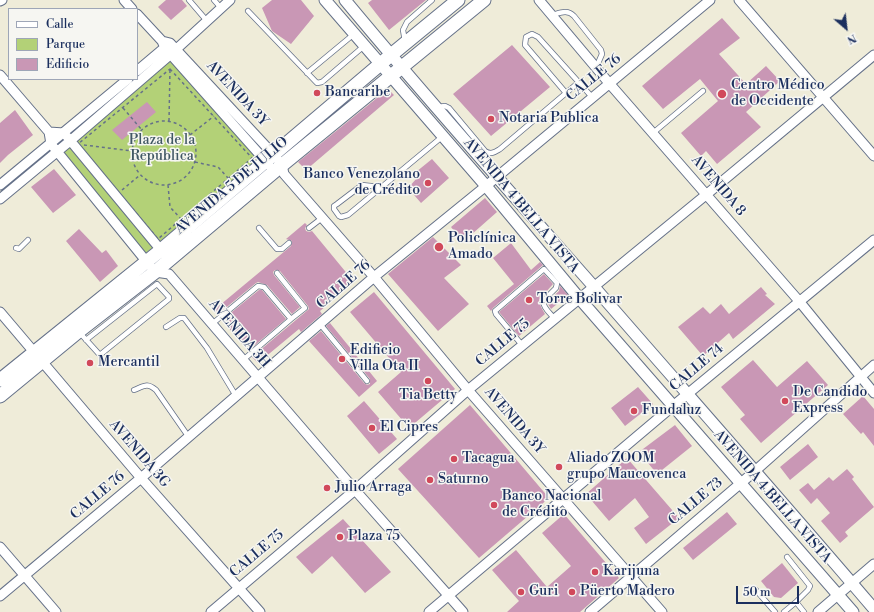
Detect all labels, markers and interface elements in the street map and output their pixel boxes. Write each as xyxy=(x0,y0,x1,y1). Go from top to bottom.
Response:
legend xyxy=(8,8,138,80)
north arrow xyxy=(826,8,866,48)
text: Calle xyxy=(46,17,73,32)
text: N xyxy=(845,30,859,47)
text: Parque xyxy=(46,37,85,52)
street label: CALLE 76 xyxy=(563,51,625,105)
text: Edificio xyxy=(46,57,89,72)
street label: AVENIDA 3Y xyxy=(203,58,271,130)
place label: Centro Médico de Occidente xyxy=(731,78,825,110)
place label: Bancaribe xyxy=(325,85,390,101)
marker: Bancaribe xyxy=(312,88,322,98)
marker: Centro Médico de Occidente xyxy=(716,88,728,100)
place label: Notaria Publica xyxy=(499,111,599,127)
marker: Notaria Publica xyxy=(486,114,496,124)
park label: Plaza de la República xyxy=(129,133,195,166)
street label: AVENIDA 5 DE JULIO xyxy=(172,134,292,238)
street label: AVENIDA 4 BELLA VISTA xyxy=(460,135,582,277)
street label: AVENIDA 8 xyxy=(687,152,749,220)
place label: Banco Venezolano de Crédito xyxy=(304,167,420,200)
marker: Banco Venezolano de Crédito xyxy=(423,178,433,188)
place label: Policlínica Amado xyxy=(448,231,516,264)
marker: Policlínica Amado xyxy=(433,241,445,253)
street label: CALLE 76 xyxy=(314,257,374,313)
place label: Torre Bolivar xyxy=(537,292,622,308)
marker: Torre Bolivar xyxy=(524,295,534,305)
street label: AVENIDA 3H xyxy=(205,296,273,372)
street label: CALLE 75 xyxy=(473,316,533,370)
street label: CALLE 74 xyxy=(667,341,727,395)
place label: Edificio Villa Ota II xyxy=(350,343,419,376)
marker: Edificio Villa Ota II xyxy=(337,354,347,364)
place label: Mercantil xyxy=(98,355,160,371)
marker: Mercantil xyxy=(85,358,95,368)
marker: Tia Betty xyxy=(423,376,433,386)
street label: AVENIDA 3Y xyxy=(480,384,548,458)
place label: De Candido Express xyxy=(793,385,867,418)
place label: Tia Betty xyxy=(399,388,457,404)
marker: De Candido Express xyxy=(780,396,790,406)
place label: Fundaluz xyxy=(642,403,701,419)
marker: Fundaluz xyxy=(629,406,639,416)
street label: AVENIDA 3G xyxy=(105,417,173,491)
place label: El Cipres xyxy=(380,420,438,436)
marker: El Cipres xyxy=(367,423,377,433)
street label: AVENIDA 4 BELLA VISTA xyxy=(710,427,834,567)
place label: Tacagua xyxy=(462,451,515,467)
place label: Aliado ZOOM grupo Maucovenca xyxy=(567,451,686,484)
marker: Tacagua xyxy=(449,454,459,464)
marker: Aliado ZOOM grupo Maucovenca xyxy=(554,462,564,472)
street label: CALLE 76 xyxy=(67,468,129,524)
place label: Saturno xyxy=(438,472,489,488)
marker: Saturno xyxy=(425,475,435,485)
street label: CALLE 73 xyxy=(666,475,726,529)
place label: Julio Arraga xyxy=(335,480,412,496)
marker: Julio Arraga xyxy=(322,483,332,493)
place label: Banco Nacional de Crédito xyxy=(502,489,601,522)
marker: Banco Nacional de Crédito xyxy=(489,500,499,510)
street label: CALLE 75 xyxy=(227,527,287,581)
place label: Plaza 75 xyxy=(348,529,400,545)
marker: Plaza 75 xyxy=(335,532,345,542)
place label: Karijuna xyxy=(603,564,660,580)
marker: Karijuna xyxy=(590,567,600,577)
scale bar xyxy=(738,578,801,604)
place label: Guri xyxy=(529,584,558,600)
place label: Püerto Madero xyxy=(580,584,675,600)
text: 50 m xyxy=(743,585,771,600)
marker: Guri xyxy=(516,587,526,597)
marker: Püerto Madero xyxy=(567,587,577,597)

